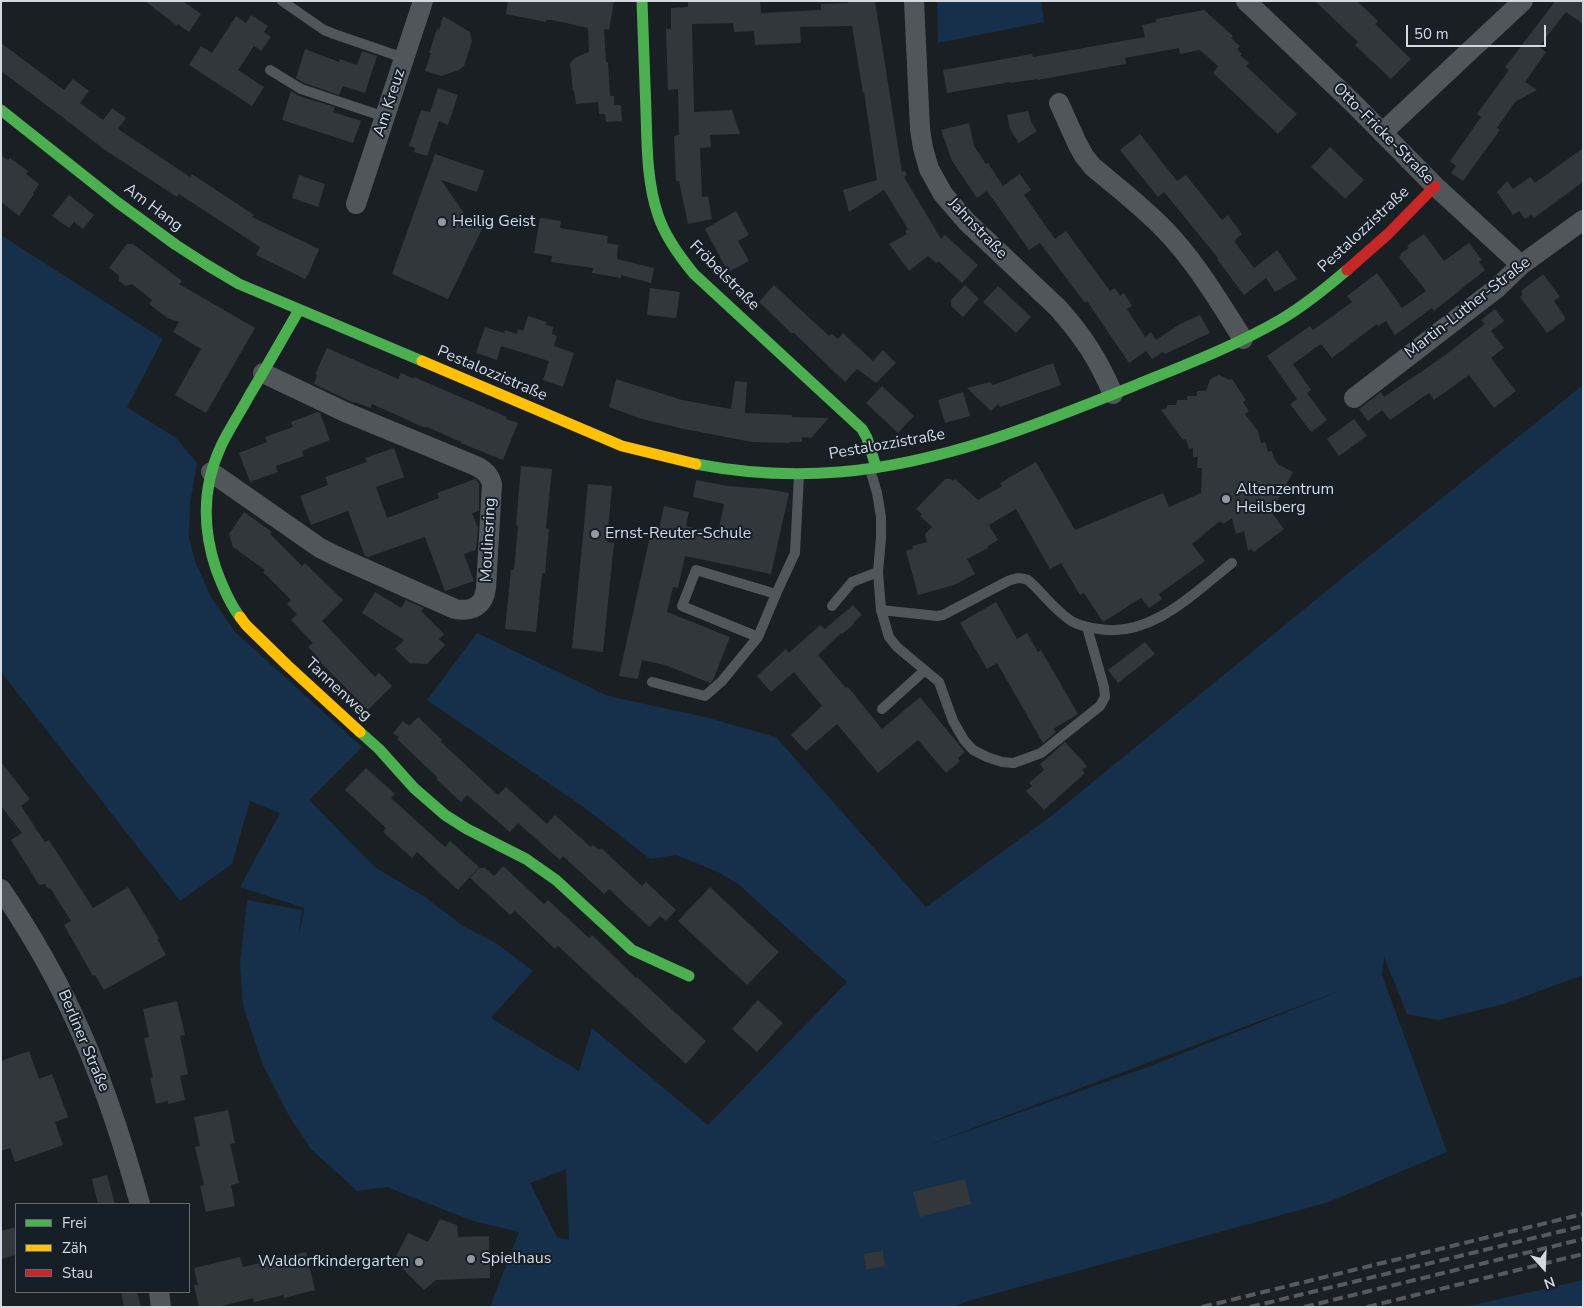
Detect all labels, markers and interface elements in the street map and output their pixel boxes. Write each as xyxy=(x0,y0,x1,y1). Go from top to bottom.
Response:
scale bar xyxy=(1409,15,1549,47)
text: 50 m xyxy=(1414,24,1449,44)
street label: Am Kreuz xyxy=(370,67,410,139)
street label: Otto-Fricke-Straße xyxy=(1328,79,1438,189)
street label: Am Hang xyxy=(120,180,186,236)
street label: Pestalozzistraße xyxy=(1314,183,1414,277)
street label: Jahnstraße xyxy=(943,194,1011,264)
place label: Heilig Geist xyxy=(452,212,535,232)
marker: Heilig Geist xyxy=(436,216,448,228)
street label: Fröbelstraße xyxy=(685,237,763,315)
street label: Martin-Luther-Straße xyxy=(1401,253,1535,363)
street label: Pestalozzistraße xyxy=(434,342,550,406)
street label: Pestalozzistraße xyxy=(827,425,947,465)
place label: Altenzentrum Heilsberg xyxy=(1236,480,1334,518)
marker: Altenzentrum Heilsberg xyxy=(1220,493,1232,505)
street label: Moulinsring xyxy=(477,497,501,583)
place label: Ernst-Reuter-Schule xyxy=(605,524,751,544)
marker: Ernst-Reuter-Schule xyxy=(589,528,601,540)
street label: Tannenweg xyxy=(301,654,375,726)
street label: Berliner Straße xyxy=(53,987,113,1095)
legend xyxy=(15,1203,190,1293)
text: Frei xyxy=(62,1213,87,1233)
text: Zäh xyxy=(62,1238,87,1258)
north arrow xyxy=(1519,1243,1569,1293)
place label: Spielhaus xyxy=(481,1249,551,1269)
place label: Waldorfkindergarten xyxy=(258,1252,409,1272)
marker: Spielhaus xyxy=(465,1253,477,1265)
marker: Waldorfkindergarten xyxy=(413,1256,425,1268)
text: Stau xyxy=(62,1263,93,1283)
text: N xyxy=(1541,1272,1557,1293)

